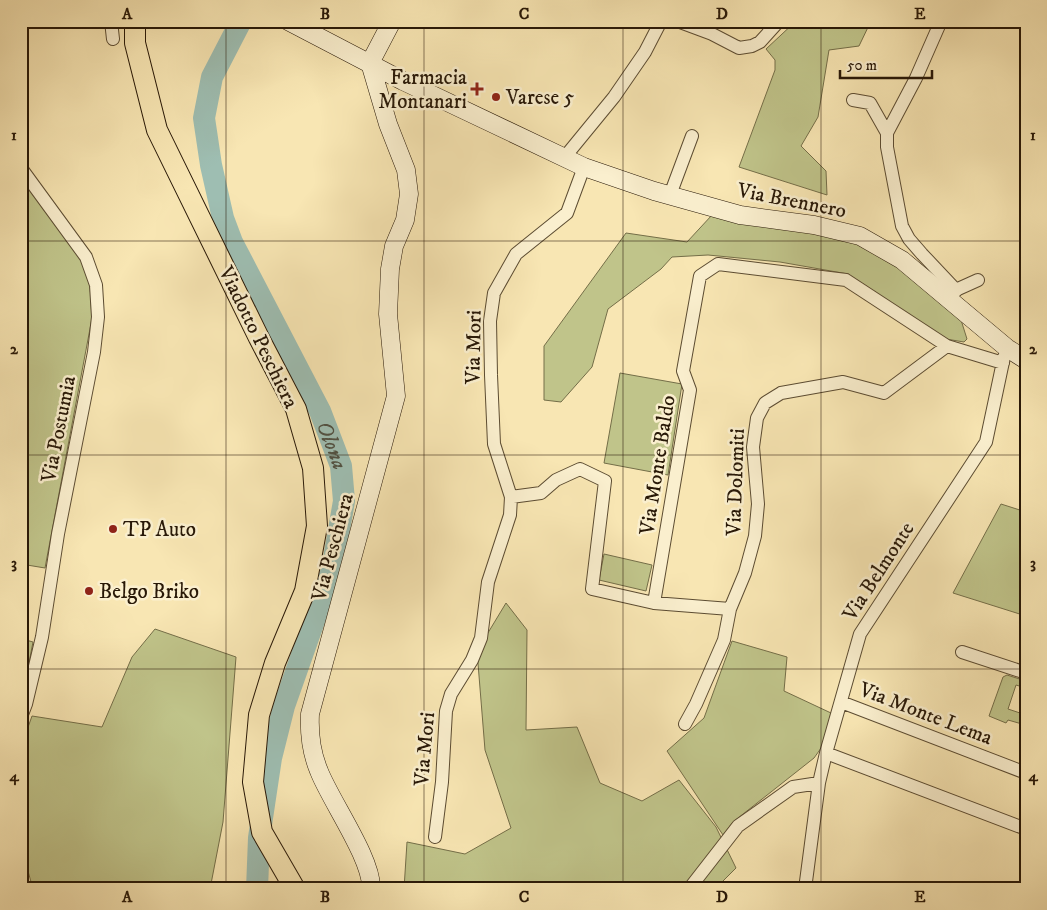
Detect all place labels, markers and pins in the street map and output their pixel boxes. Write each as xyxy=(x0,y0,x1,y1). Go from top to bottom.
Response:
place label: Farmacia Montanari xyxy=(378,65,467,115)
marker: Farmacia Montanari xyxy=(471,83,483,95)
place label: Varese 5 xyxy=(505,85,574,111)
marker: Varese 5 xyxy=(490,91,502,103)
place label: TP Auto xyxy=(123,517,196,543)
marker: TP Auto xyxy=(107,523,119,535)
place label: Belgo Briko xyxy=(99,579,199,605)
marker: Belgo Briko xyxy=(83,585,95,597)

